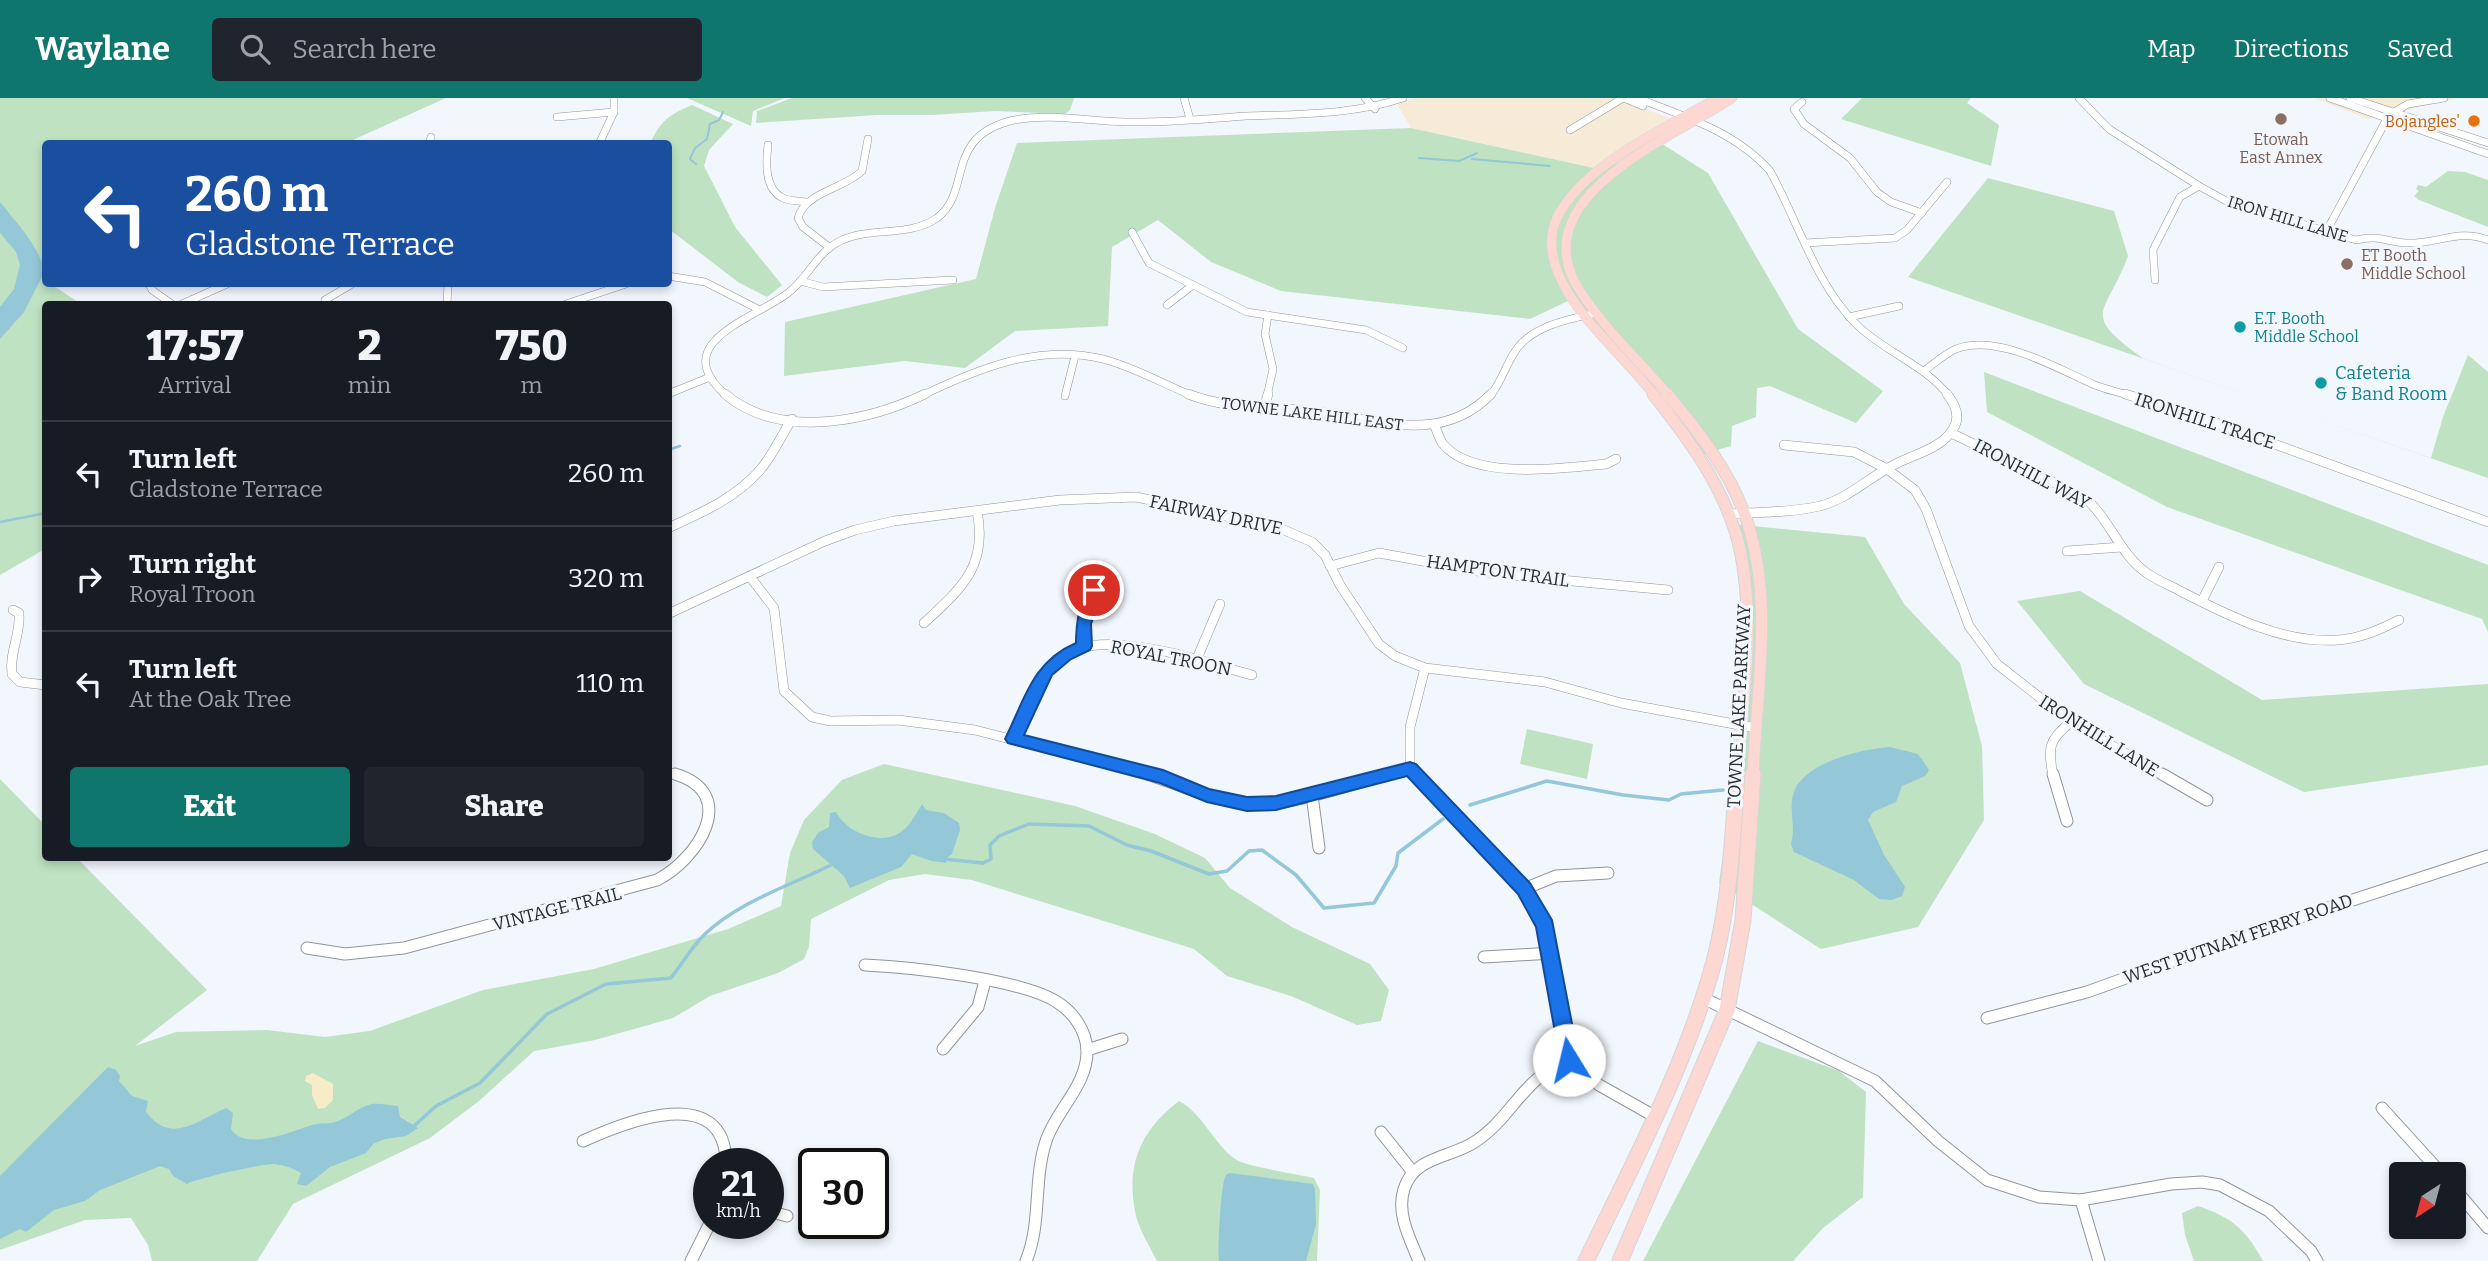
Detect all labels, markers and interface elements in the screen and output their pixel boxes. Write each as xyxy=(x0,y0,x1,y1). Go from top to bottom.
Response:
search box xyxy=(212,18,702,81)
text: Waylane xyxy=(35,29,170,69)
icon: search xyxy=(236,30,274,68)
text: Search here xyxy=(292,34,437,65)
text: Map xyxy=(2147,35,2196,63)
text: Directions xyxy=(2234,35,2349,63)
text: Saved xyxy=(2387,35,2453,63)
marker: Etowah East Annex xyxy=(2273,111,2289,127)
place label: Bojangles' xyxy=(2385,112,2460,131)
marker: Bojangles' xyxy=(2466,113,2482,129)
place label: Etowah East Annex xyxy=(2239,130,2323,167)
text: 260 m xyxy=(185,165,328,224)
icon: left xyxy=(70,168,161,259)
street label: IRON HILL LANE xyxy=(2225,192,2351,246)
text: Gladstone Terrace xyxy=(185,225,455,263)
place label: ET Booth Middle School xyxy=(2361,246,2466,283)
marker: ET Booth Middle School xyxy=(2339,256,2355,272)
place label: E.T. Booth Middle School xyxy=(2254,309,2359,346)
marker: E.T. Booth Middle School xyxy=(2232,319,2248,335)
text: 17:57 xyxy=(146,321,244,371)
text: 2 xyxy=(357,321,381,371)
text: 750 xyxy=(495,321,568,371)
place label: Cafeteria & Band Room xyxy=(2335,362,2447,405)
text: Arrival xyxy=(158,371,231,399)
text: min xyxy=(348,371,391,399)
text: m xyxy=(521,371,543,399)
marker: Cafeteria & Band Room xyxy=(2313,375,2329,391)
street label: IRONHILL TRACE xyxy=(2132,388,2278,454)
street label: TOWNE LAKE HILL EAST xyxy=(1220,393,1404,435)
street label: IRONHILL WAY xyxy=(1970,434,2095,514)
text: Turn left xyxy=(129,444,237,475)
icon: left xyxy=(70,455,108,493)
text: 260 m xyxy=(568,458,644,489)
text: Gladstone Terrace xyxy=(129,475,323,503)
street label: FAIRWAY DRIVE xyxy=(1147,490,1285,540)
text: Turn right xyxy=(129,549,256,580)
street label: HAMPTON TRAIL xyxy=(1425,550,1571,592)
icon: right xyxy=(70,560,108,598)
pin xyxy=(1064,560,1124,620)
text: 320 m xyxy=(568,563,644,594)
icon: arrive xyxy=(1075,571,1113,609)
text: Royal Troon xyxy=(129,580,255,608)
street label: TOWNE LAKE PARKWAY xyxy=(1723,603,1755,808)
street label: ROYAL TROON xyxy=(1109,635,1233,681)
text: Turn left xyxy=(129,654,237,685)
icon: left xyxy=(70,665,108,703)
text: 110 m xyxy=(576,668,644,699)
text: At the Oak Tree xyxy=(129,685,292,713)
street label: IRONHILL LANE xyxy=(2035,690,2163,782)
button: Exit xyxy=(70,767,350,847)
button: Share xyxy=(364,767,644,847)
street label: VINTAGE TRAIL xyxy=(490,882,624,936)
street label: WEST PUTNAM FERRY ROAD xyxy=(2120,889,2356,989)
position arrow xyxy=(1532,1023,1606,1097)
speed limit sign: 30 xyxy=(798,1148,889,1239)
north arrow xyxy=(2389,1162,2466,1239)
map controls xyxy=(2389,1162,2466,1239)
text: 21 xyxy=(721,1163,756,1205)
text: km/h xyxy=(716,1200,761,1222)

